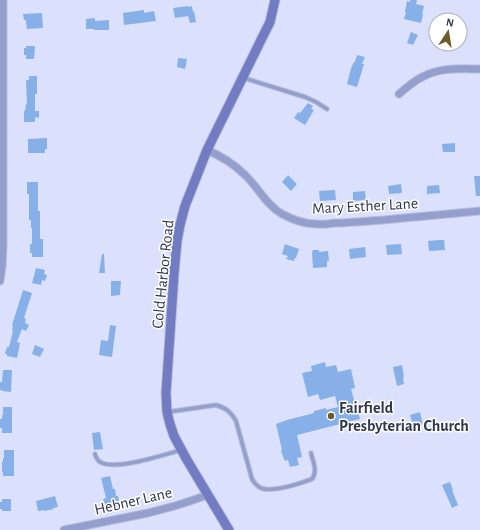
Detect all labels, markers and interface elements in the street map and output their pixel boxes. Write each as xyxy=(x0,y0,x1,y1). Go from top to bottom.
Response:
north arrow xyxy=(428,12,468,52)
text: N xyxy=(445,17,455,29)
street label: Mary Esther Lane xyxy=(312,195,419,218)
street label: Cold Harbor Road xyxy=(149,219,177,329)
place label: Fairfield Presbyterian Church xyxy=(339,400,469,435)
marker: Fairfield Presbyterian Church xyxy=(326,411,336,421)
street label: Hebner Lane xyxy=(93,484,174,518)

